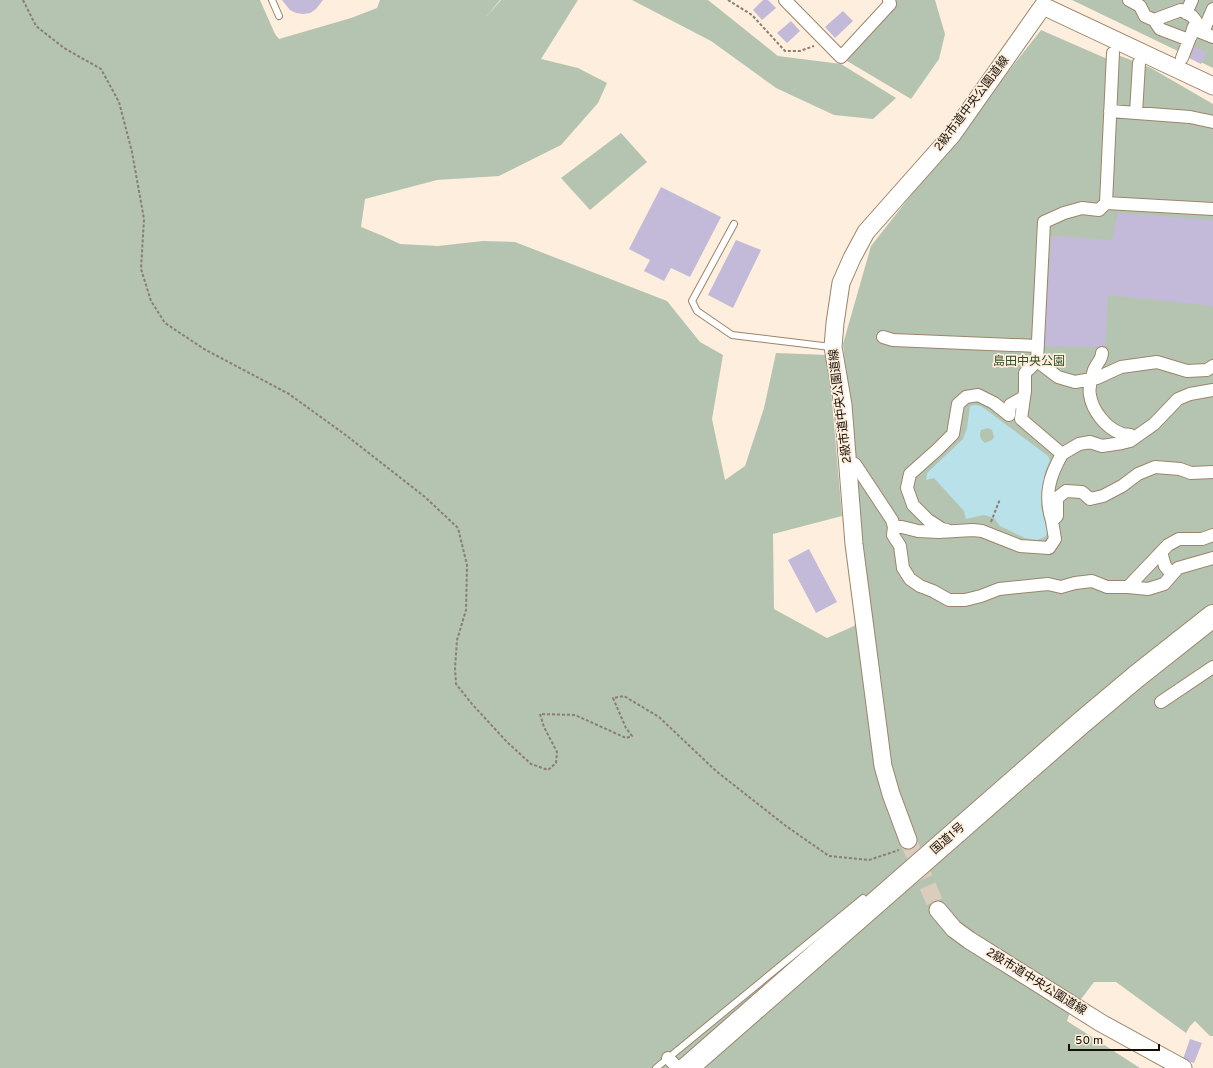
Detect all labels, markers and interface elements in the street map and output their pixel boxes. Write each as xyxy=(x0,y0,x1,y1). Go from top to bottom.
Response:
street label: 2級市道中央公園道線 xyxy=(931,53,1013,155)
street label: 2級市道中央公園道線 xyxy=(826,348,856,464)
park label: 島田中央公園 xyxy=(993,354,1065,370)
street label: 国道1号 xyxy=(927,820,969,858)
street label: 2級市道中央公園道線 xyxy=(983,945,1089,1019)
scale bar xyxy=(1069,1026,1159,1052)
text: 50 m xyxy=(1075,1033,1103,1049)

